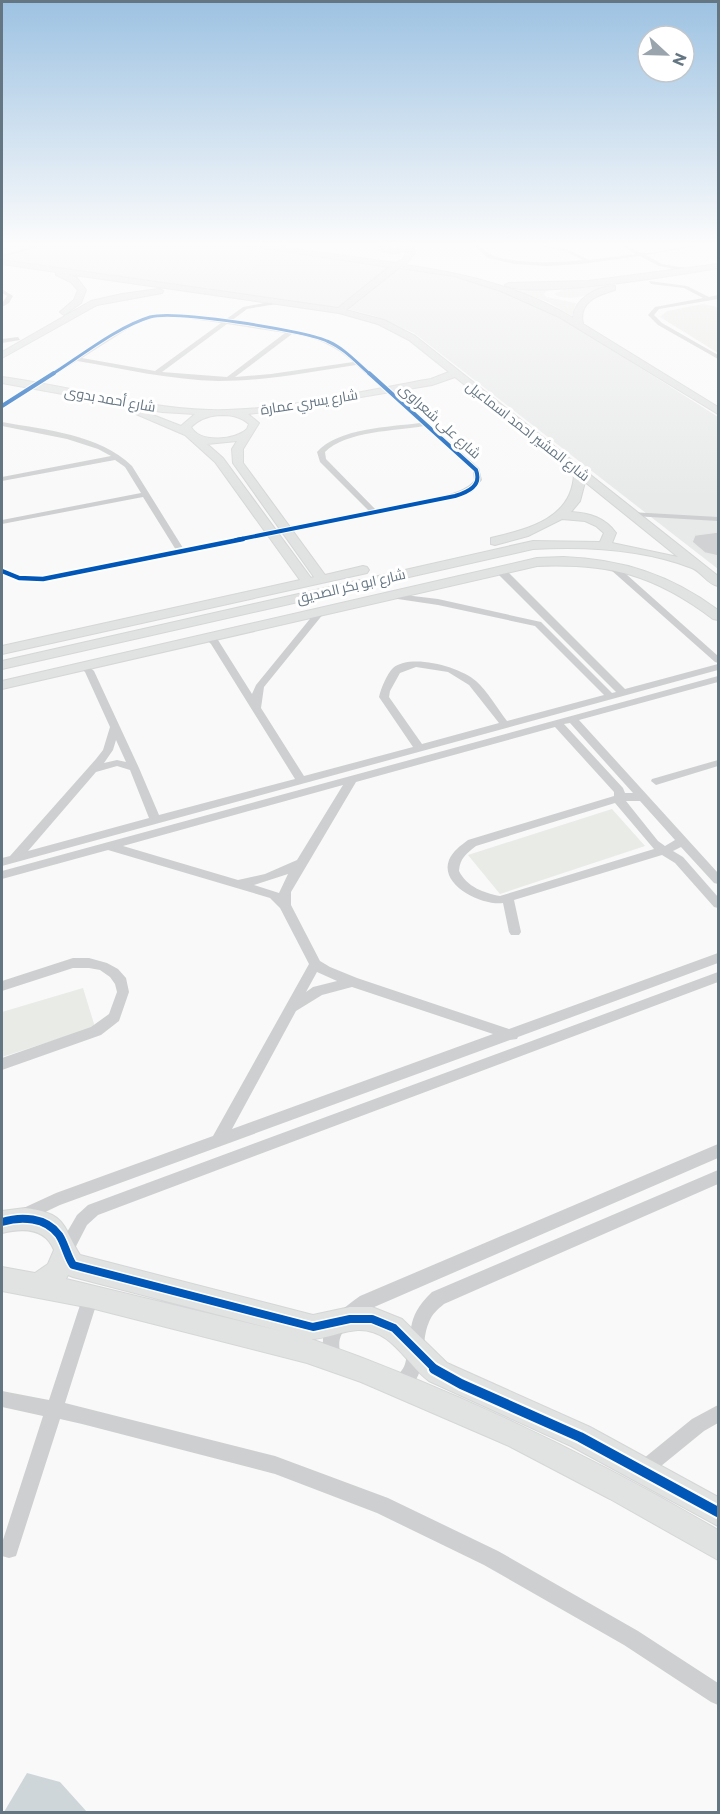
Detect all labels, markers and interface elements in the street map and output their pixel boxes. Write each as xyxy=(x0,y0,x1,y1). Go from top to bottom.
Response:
north arrow xyxy=(636,24,696,84)
text: N xyxy=(669,51,691,69)
street label: شارع المشير احمد اسماعيل xyxy=(462,377,594,485)
street label: شارع على شعراوى xyxy=(395,379,485,463)
street label: شارع أحمد بدوى xyxy=(63,382,157,416)
street label: شارع يسري عمارة xyxy=(259,385,360,422)
street label: شارع ابو بكر الصديق xyxy=(295,565,407,607)

